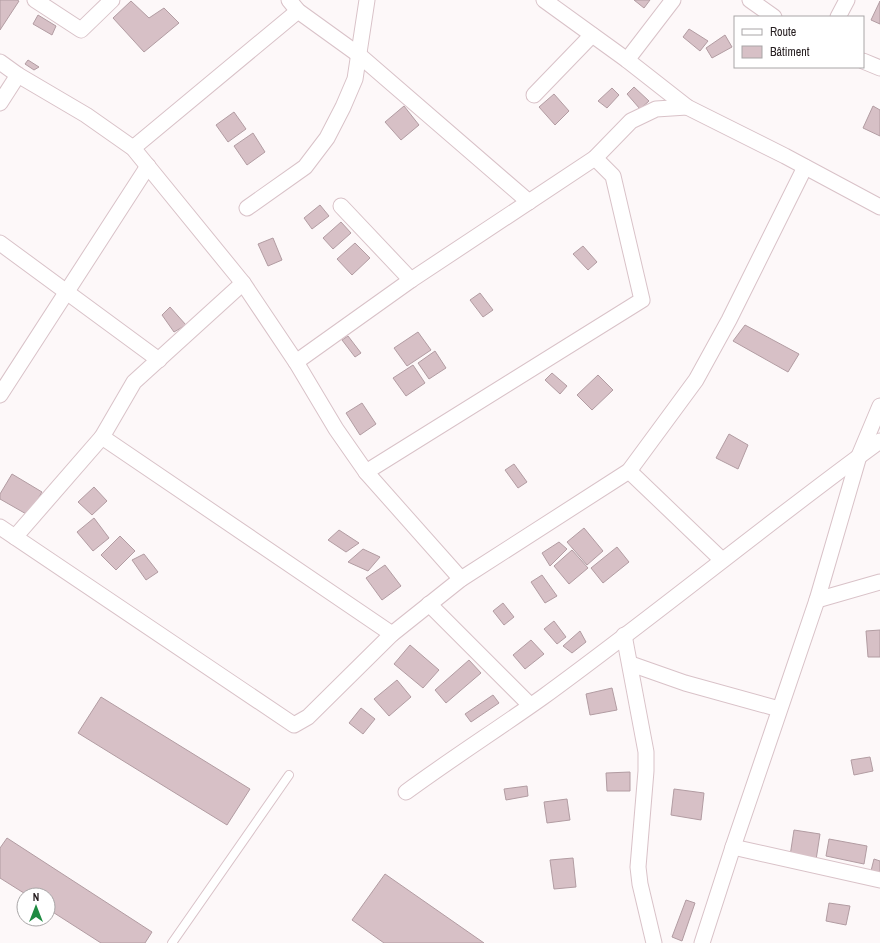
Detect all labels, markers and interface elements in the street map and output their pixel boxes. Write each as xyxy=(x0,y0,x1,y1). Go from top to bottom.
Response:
legend xyxy=(734,16,864,68)
text: Route xyxy=(770,24,796,40)
text: Bâtiment xyxy=(770,44,810,60)
north arrow xyxy=(16,887,56,927)
text: N xyxy=(33,890,39,904)

